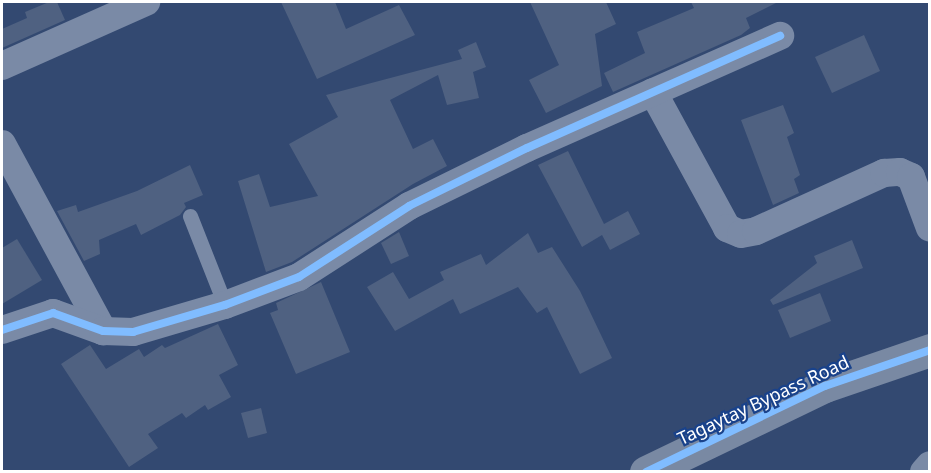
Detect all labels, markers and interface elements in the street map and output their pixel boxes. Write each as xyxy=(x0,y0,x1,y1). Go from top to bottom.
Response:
street label: Tagaytay Bypass Road xyxy=(674,351,852,449)

